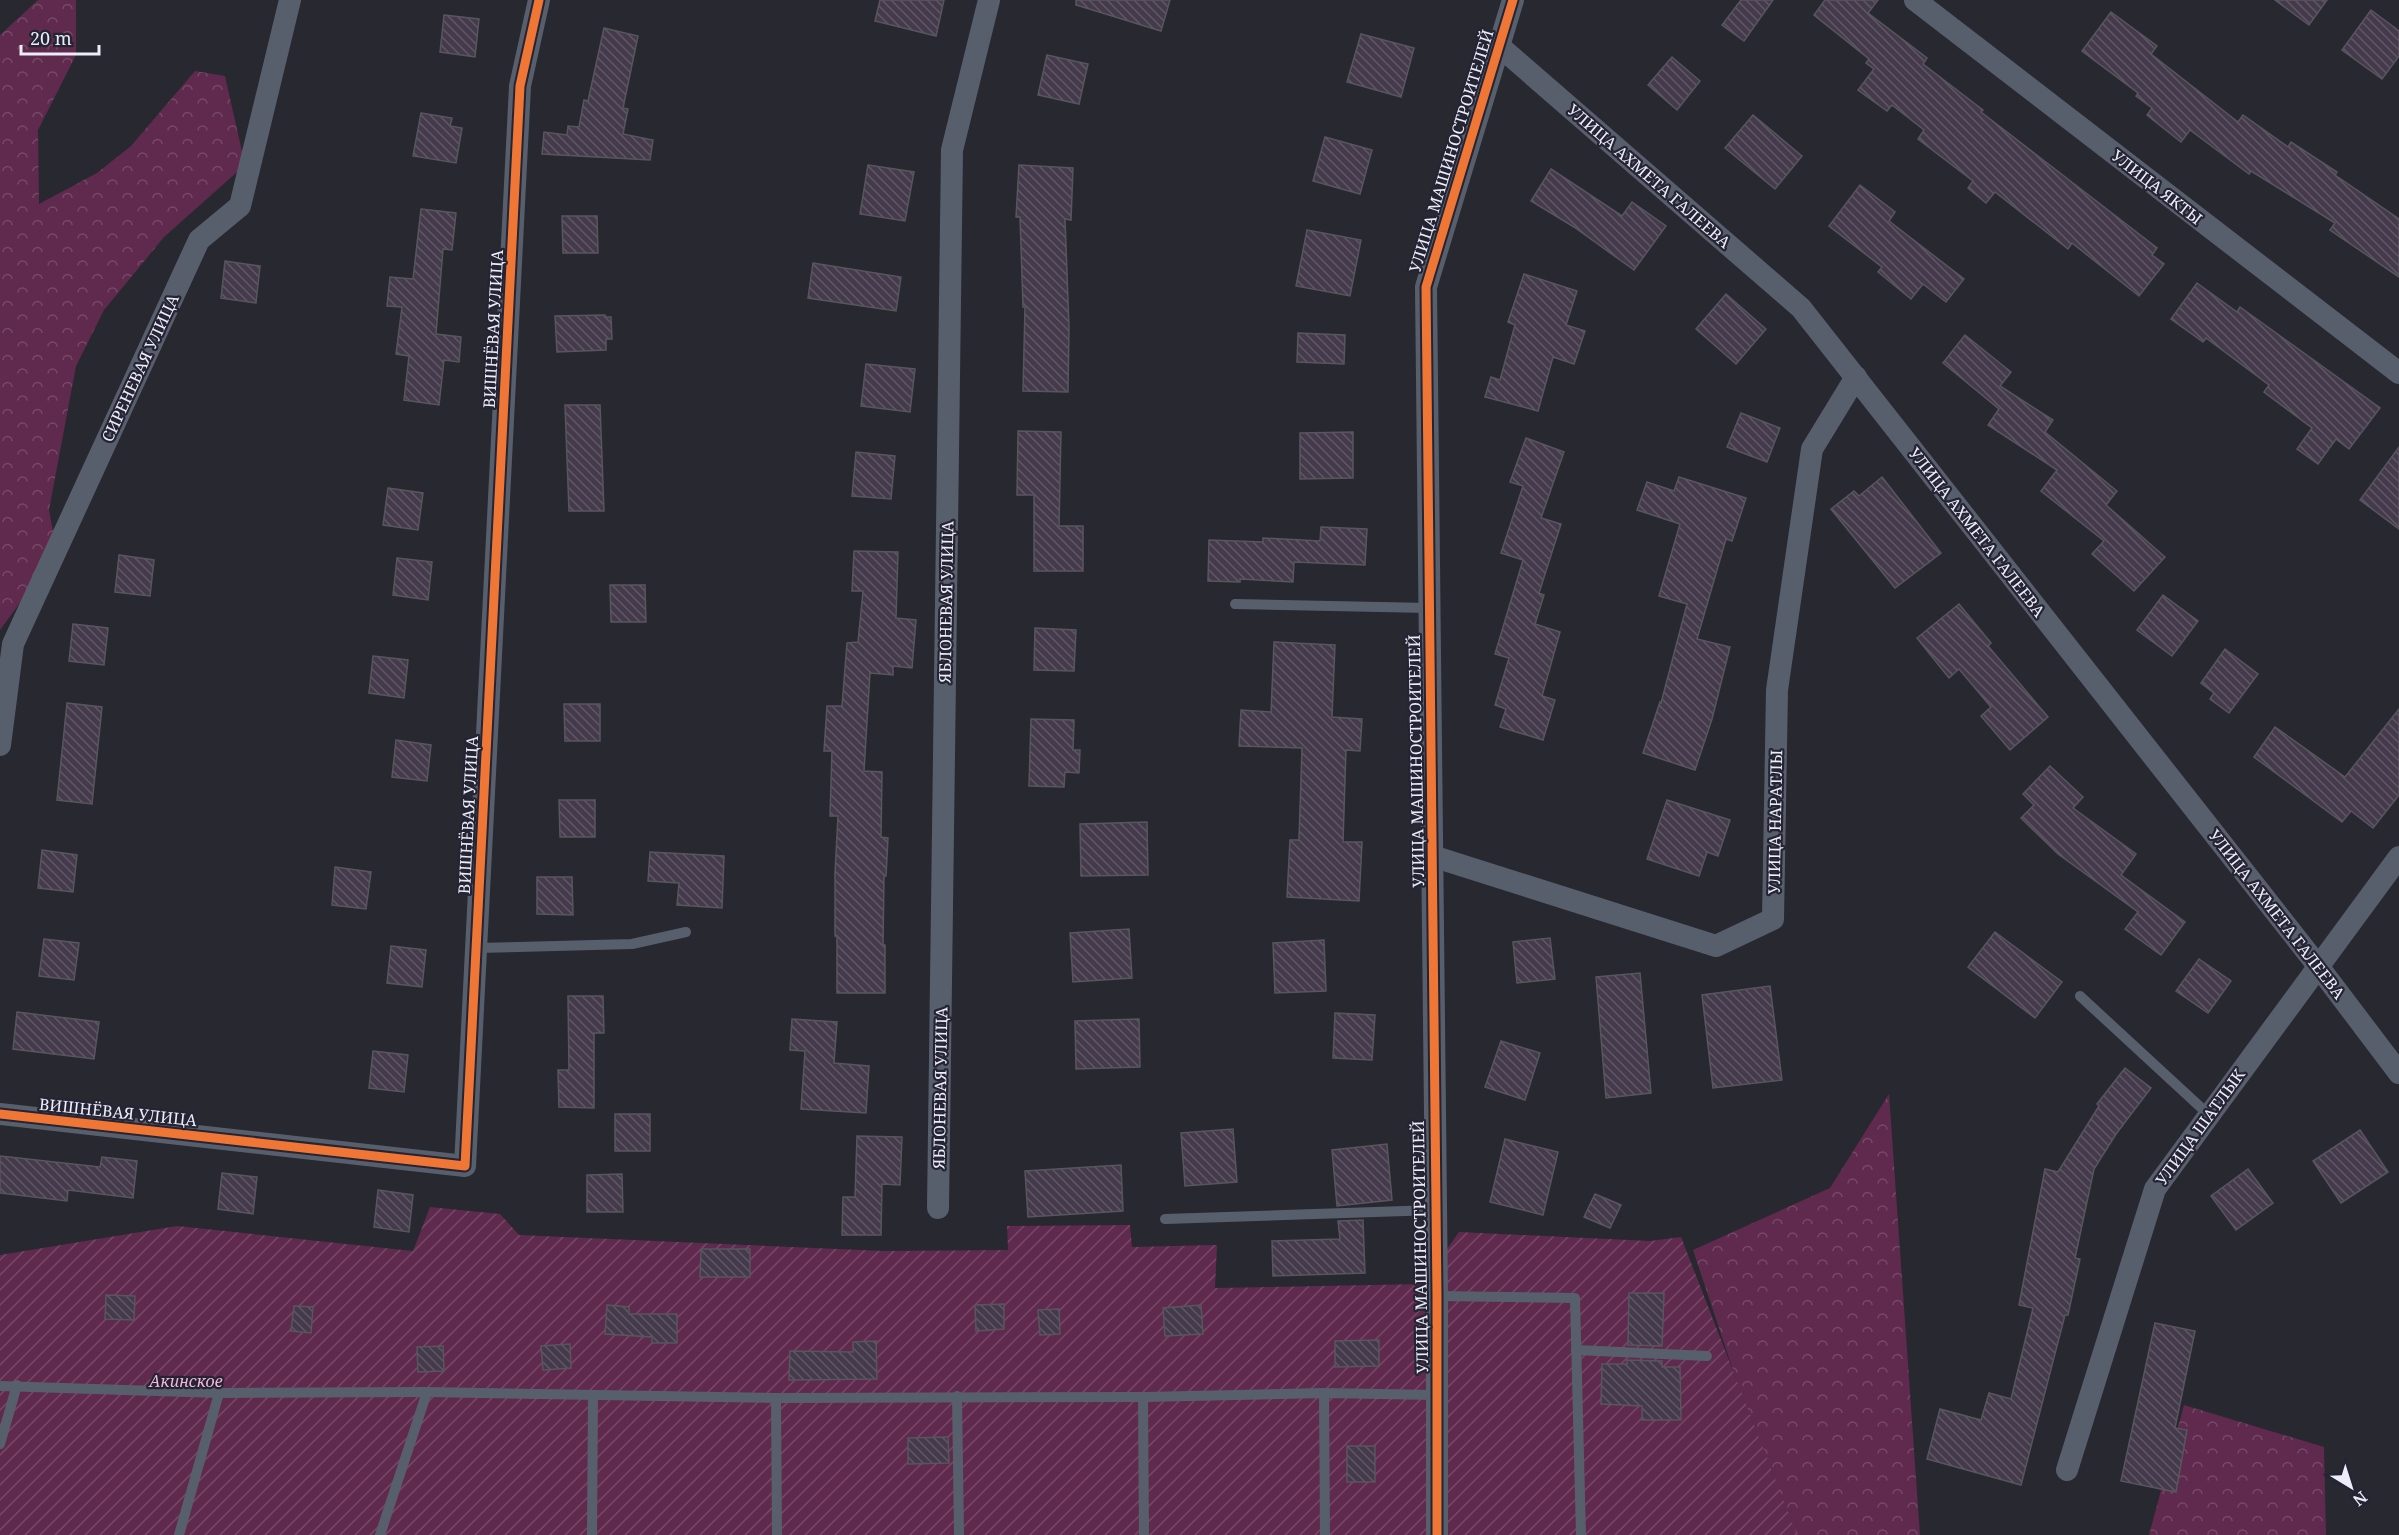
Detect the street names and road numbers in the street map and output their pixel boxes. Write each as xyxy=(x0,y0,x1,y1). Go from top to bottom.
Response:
street label: УЛИЦА МАШИНОСТРОИТЕЛЕЙ xyxy=(1403,27,1499,275)
street label: УЛИЦА АХМЕТА ГАЛЕЕВА xyxy=(1563,99,1736,254)
street label: УЛИЦА ЯКТЫ xyxy=(2107,145,2207,229)
street label: ВИШНЁВАЯ УЛИЦА xyxy=(478,248,508,409)
street label: СИРЕНЕВАЯ УЛИЦА xyxy=(96,290,184,445)
street label: УЛИЦА АХМЕТА ГАЛЕЕВА xyxy=(1904,443,2051,622)
street label: ЯБЛОНЕВАЯ УЛИЦА xyxy=(934,520,958,684)
street label: УЛИЦА МАШИНОСТРОИТЕЛЕЙ xyxy=(1403,634,1429,888)
street label: ВИШНЁВАЯ УЛИЦА xyxy=(453,734,483,895)
street label: УЛИЦА НАРАТЛЫ xyxy=(1763,750,1787,894)
street label: УЛИЦА АХМЕТА ГАЛЕЕВА xyxy=(2204,825,2351,1004)
street label: ЯБЛОНЕВАЯ УЛИЦА xyxy=(928,1006,952,1170)
street label: УЛИЦА ШАТЛЫК xyxy=(2150,1064,2250,1190)
street label: ВИШНЁВАЯ УЛИЦА xyxy=(38,1093,199,1131)
street label: УЛИЦА МАШИНОСТРОИТЕЛЕЙ xyxy=(1407,1120,1433,1374)

